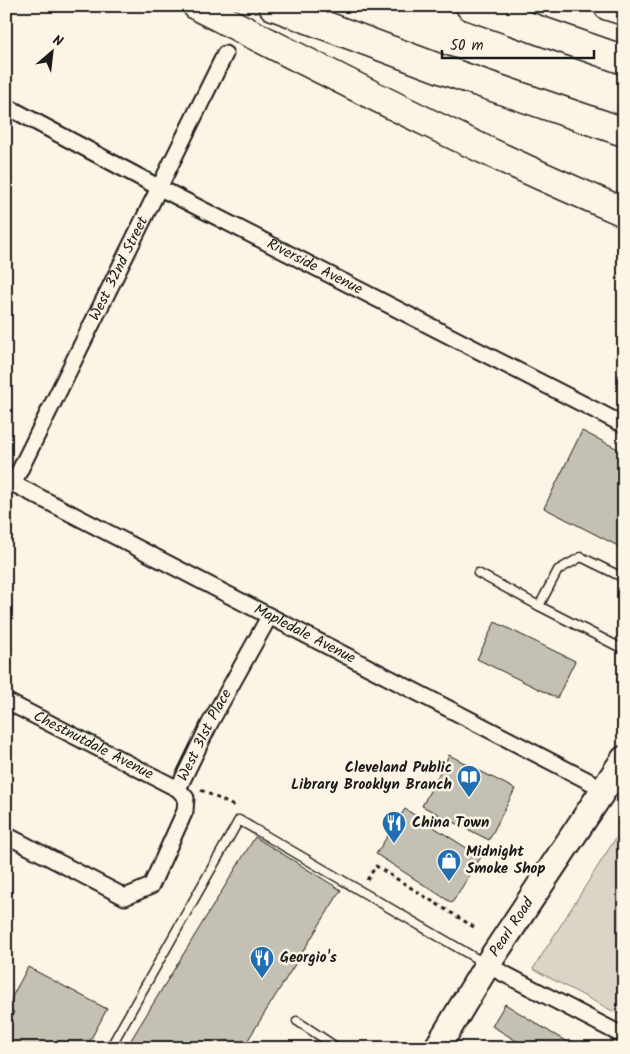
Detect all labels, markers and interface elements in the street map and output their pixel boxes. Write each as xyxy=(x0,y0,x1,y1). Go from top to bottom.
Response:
north arrow xyxy=(28,28,78,78)
scale bar xyxy=(442,28,595,60)
text: N xyxy=(49,30,67,53)
text: 50 m xyxy=(450,34,484,58)
street label: West 32nd Street xyxy=(83,212,155,325)
street label: Riverside Avenue xyxy=(262,232,367,302)
street label: Mapledale Avenue xyxy=(249,598,360,671)
street label: West 31st Place xyxy=(171,685,239,785)
street label: Chestnutdale Avenue xyxy=(29,705,158,787)
place label: Cleveland Public Library Brooklyn Branch xyxy=(291,756,452,797)
library icon: Cleveland Public Library Brooklyn Branch xyxy=(456,764,482,798)
restaurant icon: China Town xyxy=(381,810,407,844)
place label: China Town xyxy=(412,811,489,835)
place label: Midnight Smoke Shop xyxy=(466,840,546,881)
shop icon: Midnight Smoke Shop xyxy=(436,848,462,882)
street label: Pearl Road xyxy=(484,893,541,962)
restaurant icon: Georgio's xyxy=(249,945,275,979)
place label: Georgio's xyxy=(280,946,337,970)

